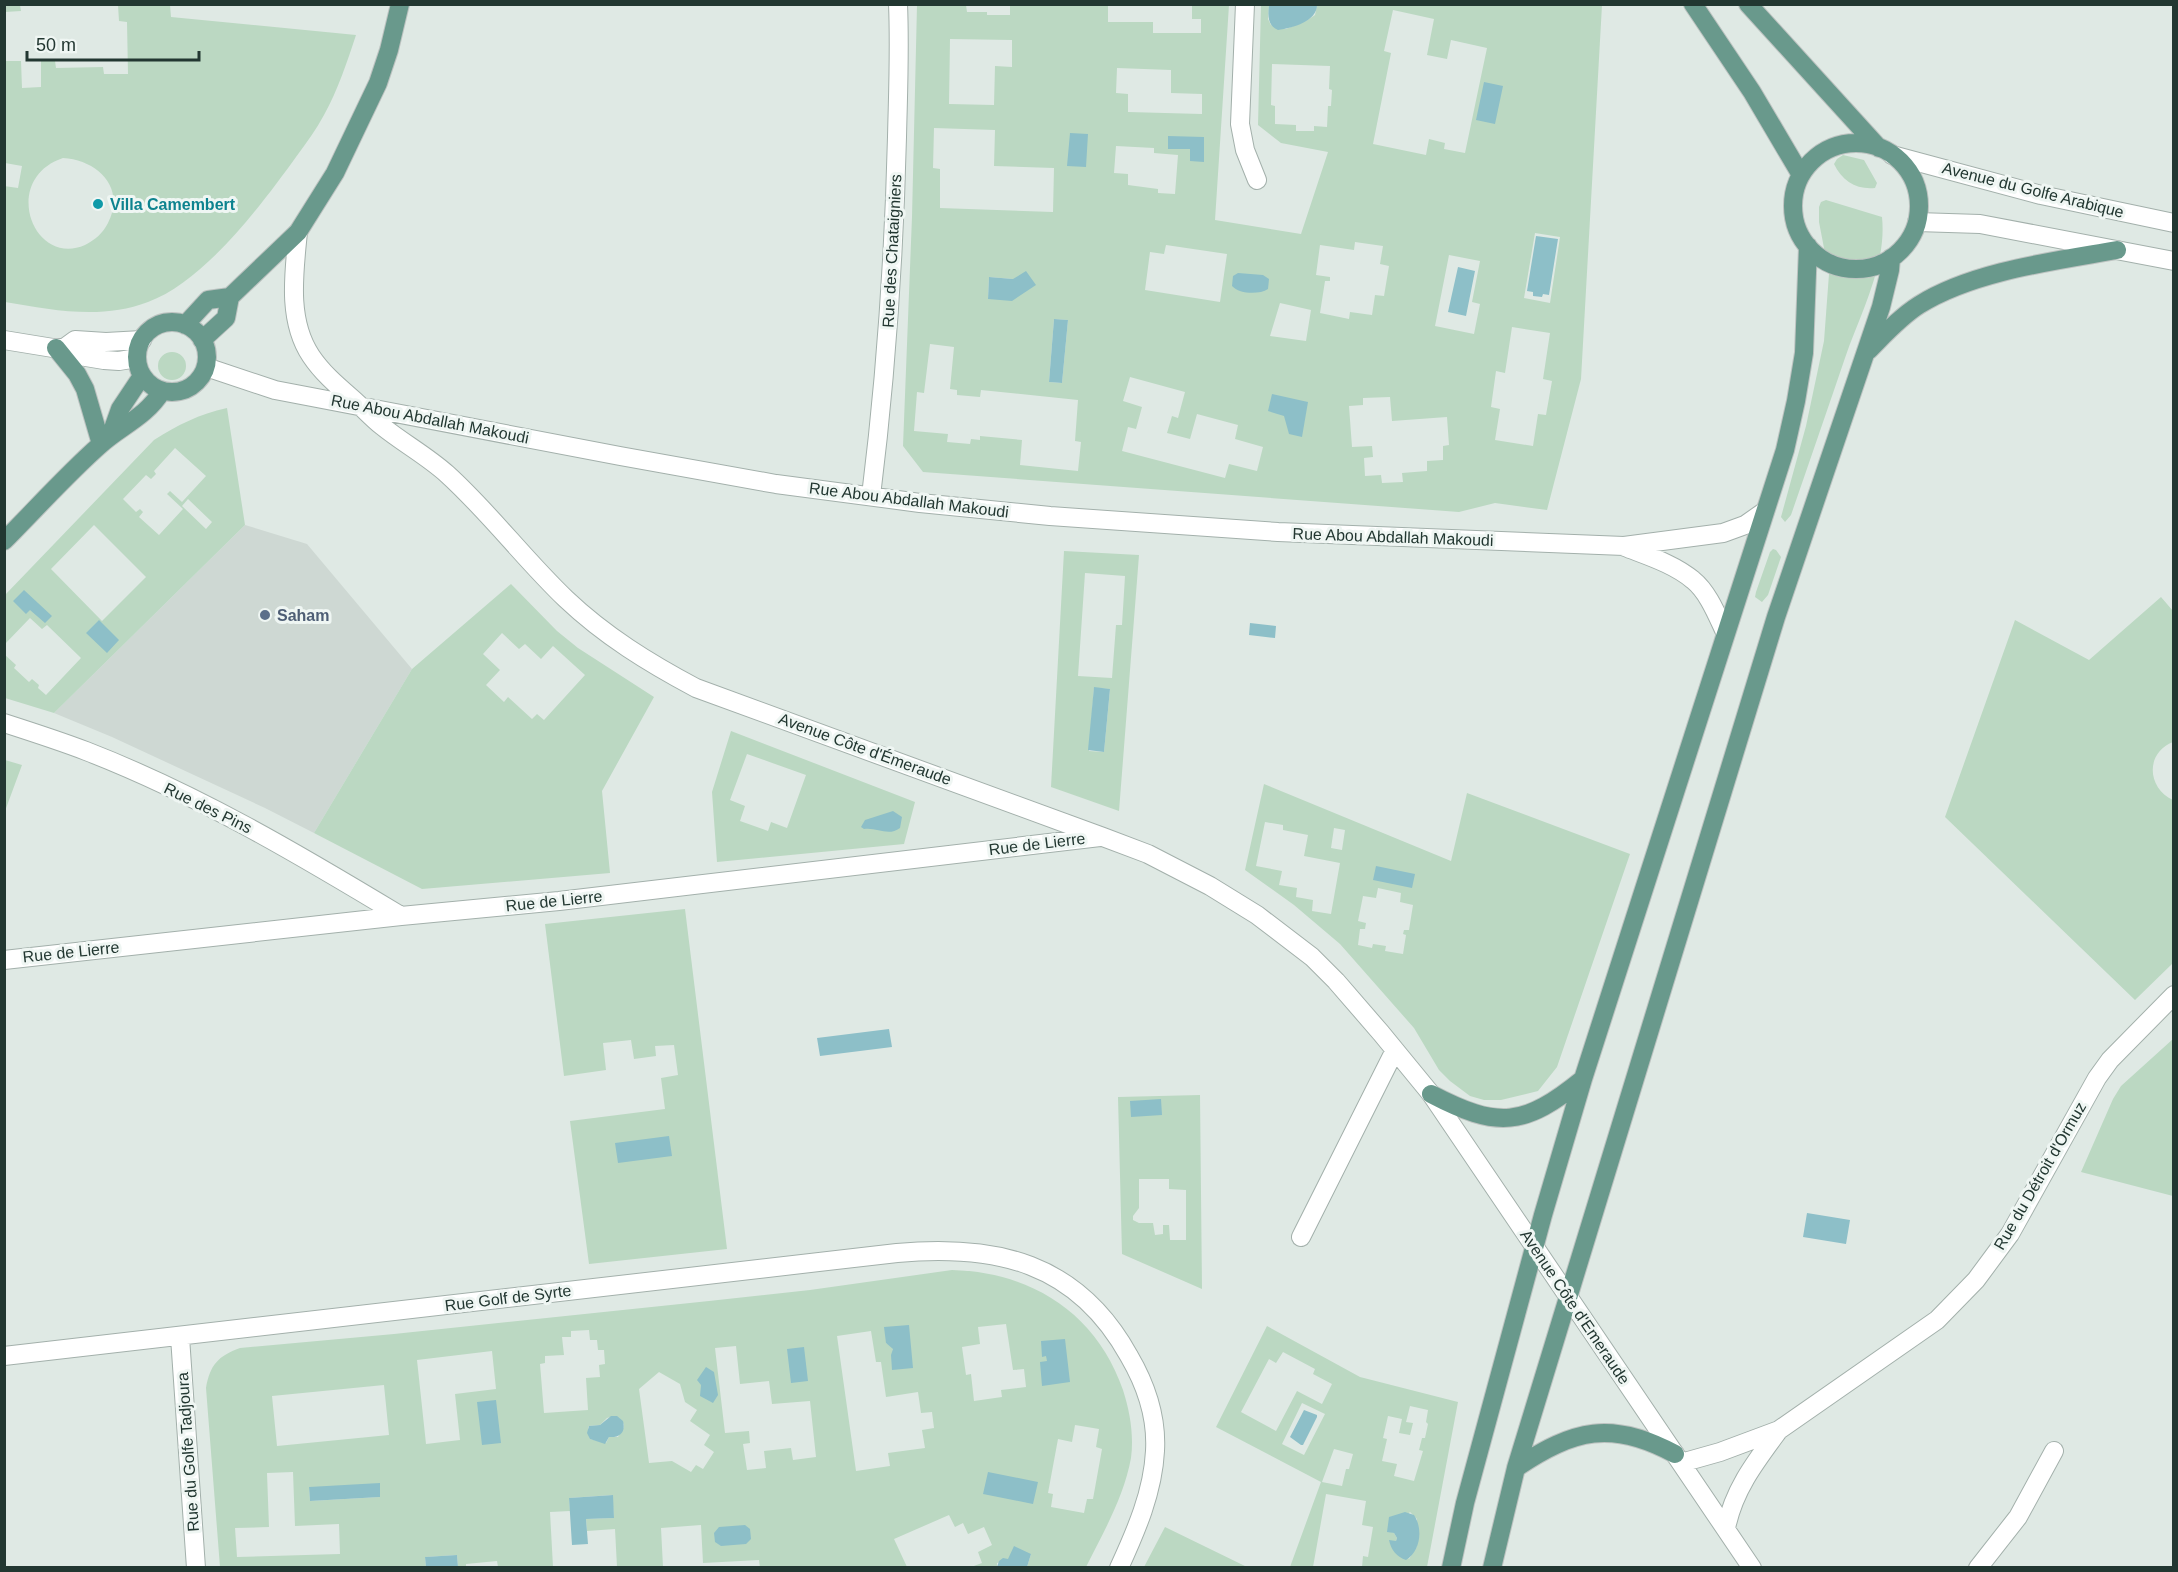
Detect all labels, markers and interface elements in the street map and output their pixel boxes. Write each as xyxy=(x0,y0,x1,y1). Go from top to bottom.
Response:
scale bar xyxy=(27,24,200,62)
text: 50 m xyxy=(36,35,76,55)
street label: Avenue du Golfe Arabique xyxy=(1940,159,2126,221)
street label: Rue des Chataigniers xyxy=(879,174,905,328)
place label: Villa Camembert xyxy=(110,196,236,213)
marker: Villa Camembert xyxy=(91,197,105,211)
street label: Rue Abou Abdallah Makoudi xyxy=(330,391,530,447)
street label: Rue Abou Abdallah Makoudi xyxy=(808,479,1010,521)
street label: Rue Abou Abdallah Makoudi xyxy=(1292,525,1494,549)
place label: Saham xyxy=(277,607,329,624)
marker: Saham xyxy=(258,608,272,622)
street label: Avenue Côte d'Émeraude xyxy=(776,709,954,788)
street label: Rue des Pins xyxy=(162,779,254,837)
street label: Rue de Lierre xyxy=(988,830,1086,858)
street label: Rue de Lierre xyxy=(505,887,603,915)
street label: Rue de Lierre xyxy=(22,938,120,966)
street label: Rue du Détroit d'Ormuz xyxy=(1991,1099,2089,1253)
street label: Avenue Côte d'Emeraude xyxy=(1517,1227,1633,1387)
street label: Rue Golf de Syrte xyxy=(444,1282,572,1314)
street label: Rue du Golfe Tadjoura xyxy=(174,1372,202,1532)

